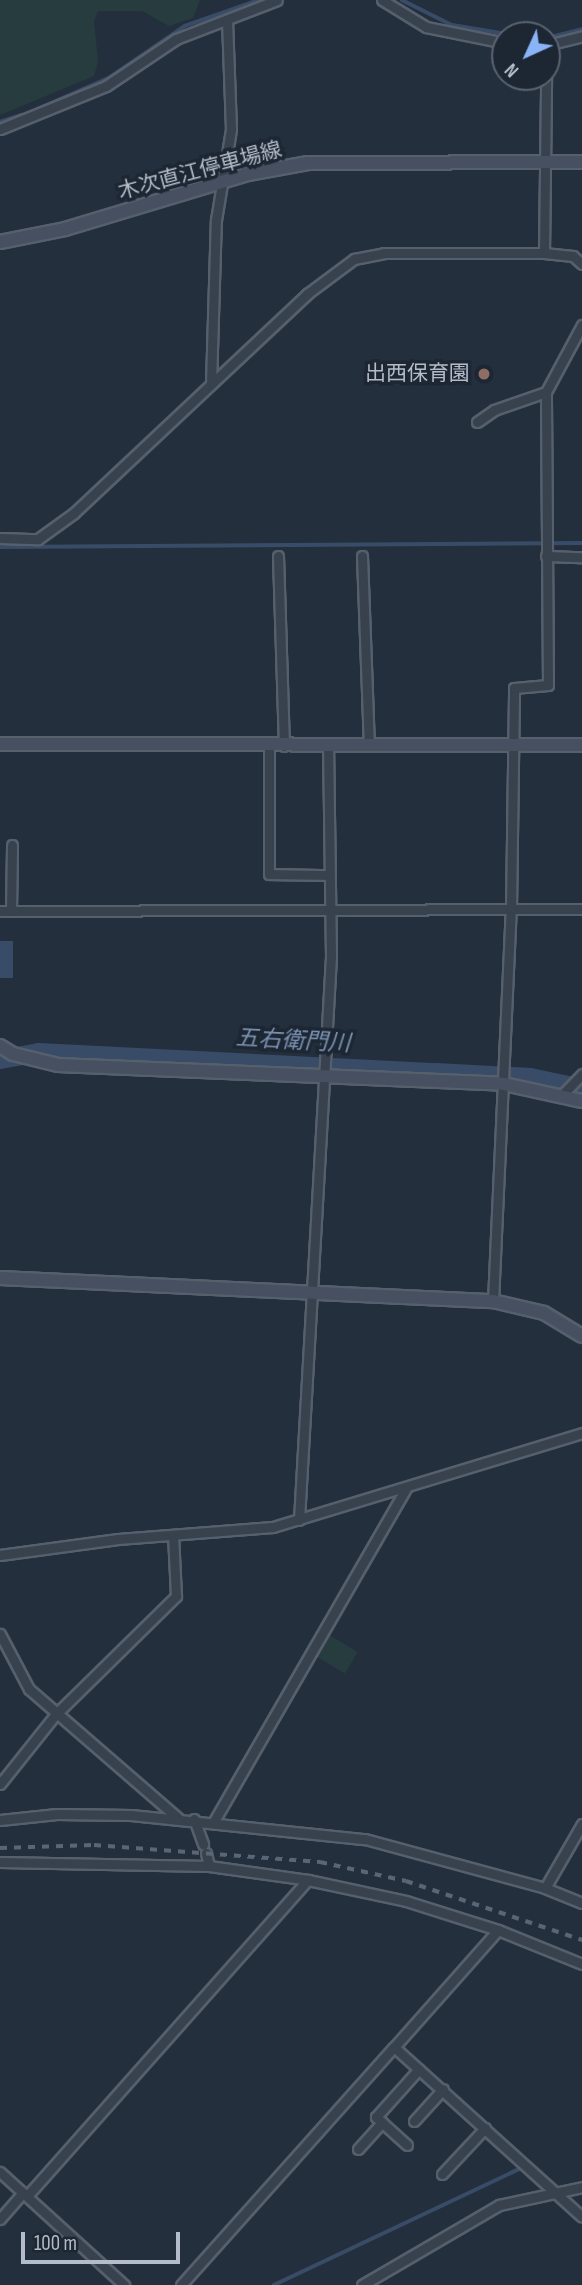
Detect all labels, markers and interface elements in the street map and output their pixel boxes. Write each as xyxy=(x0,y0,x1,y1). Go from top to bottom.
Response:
north arrow xyxy=(491,21,561,91)
text: N xyxy=(500,58,524,82)
street label: 木次直江停車場線 xyxy=(116,137,284,205)
place label: 出西保育園 xyxy=(365,361,470,387)
marker: 出西保育園 xyxy=(476,366,492,382)
water label: 五右衛門川 xyxy=(235,1024,351,1058)
scale bar xyxy=(24,2218,184,2262)
text: 100 m xyxy=(34,2231,77,2256)

